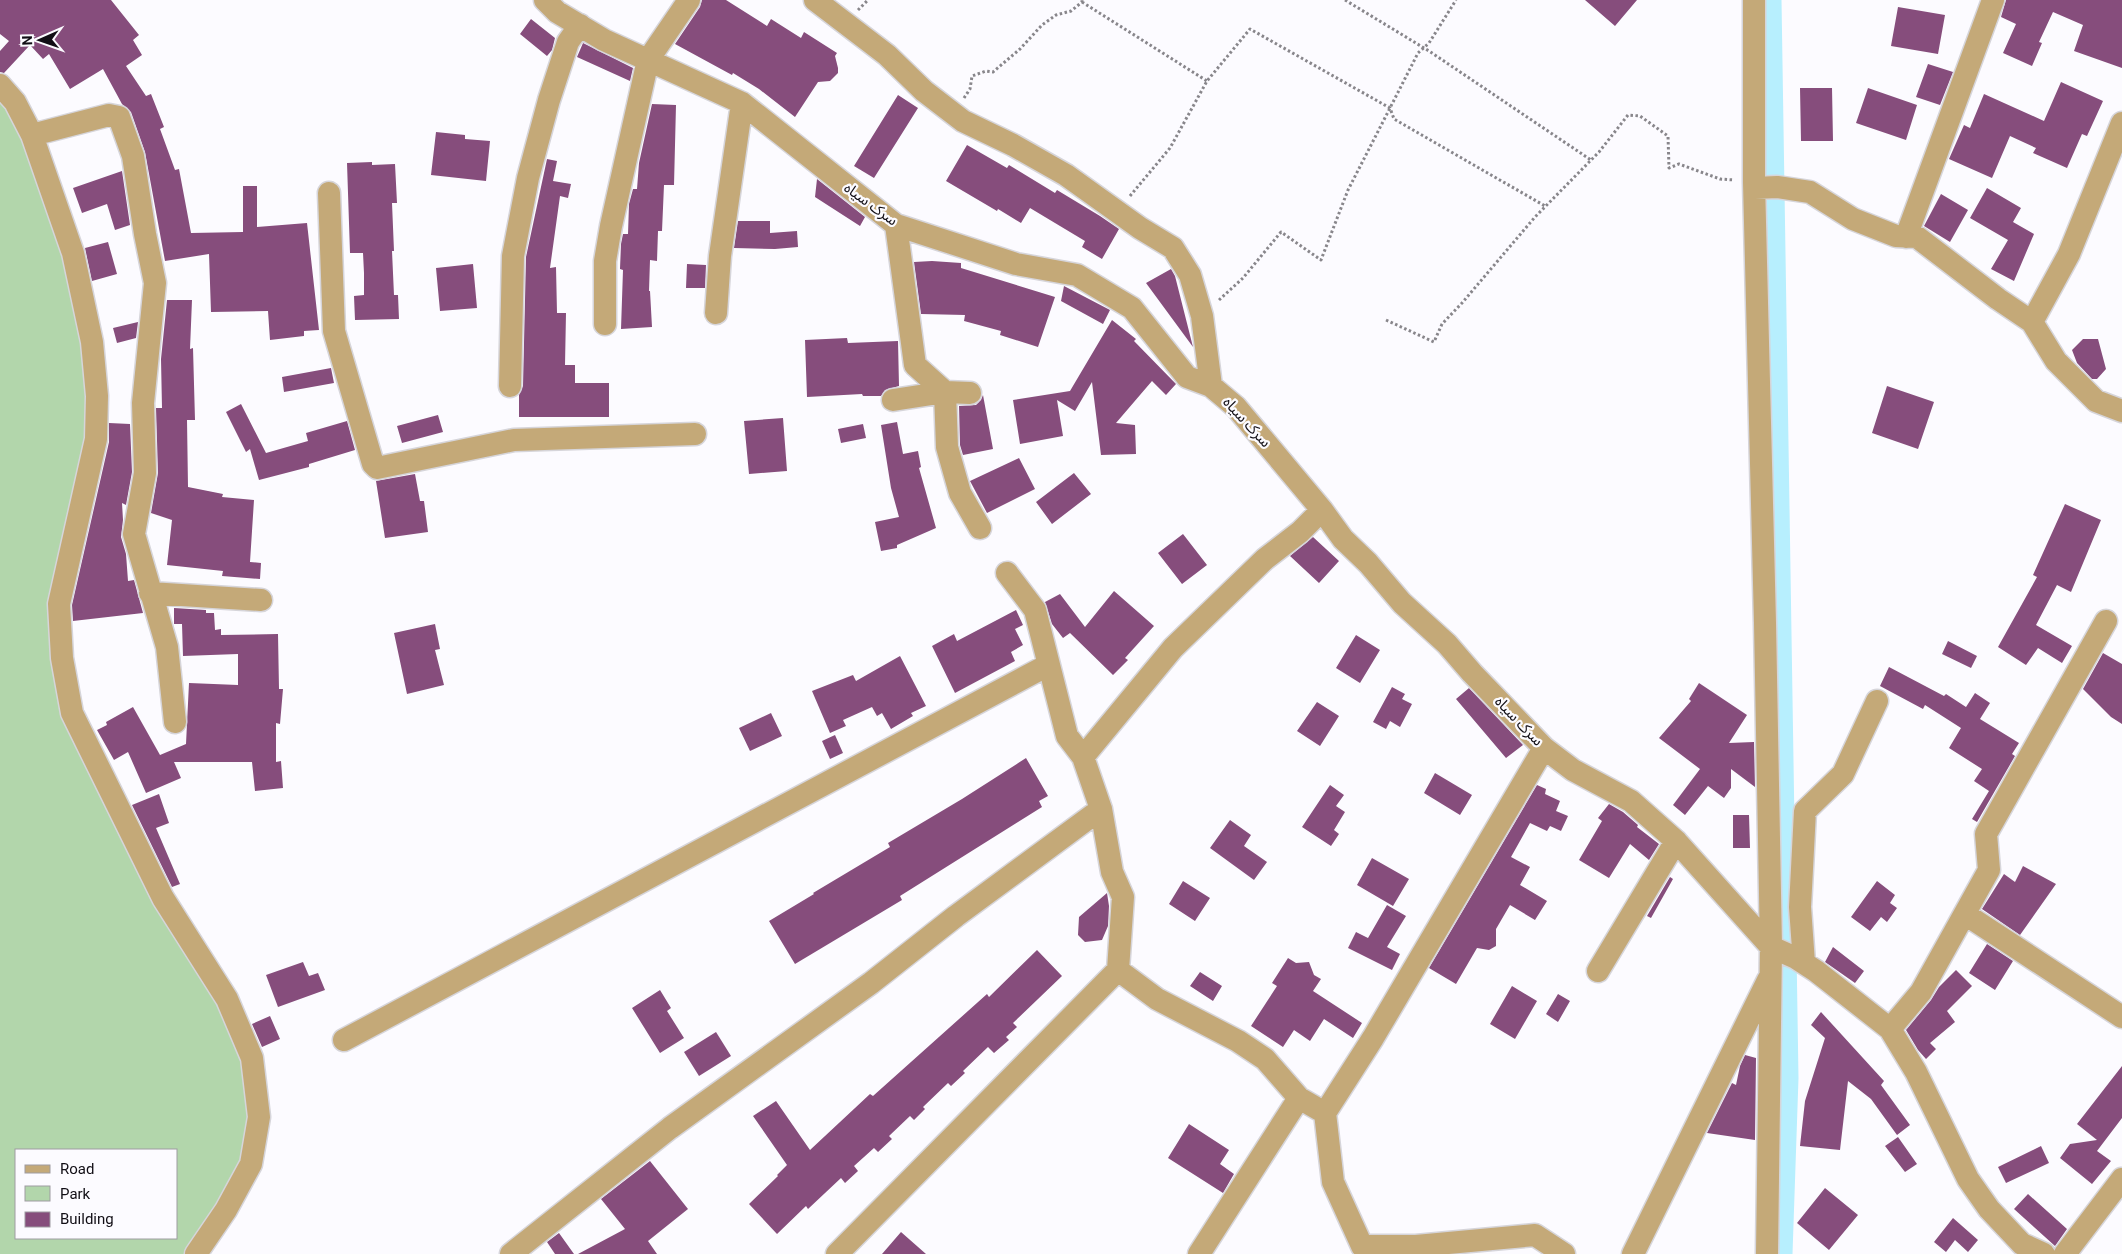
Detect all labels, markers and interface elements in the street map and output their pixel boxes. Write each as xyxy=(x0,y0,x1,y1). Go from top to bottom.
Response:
north arrow xyxy=(15,15,65,65)
text: N xyxy=(19,35,35,46)
street label: سرک سیاه xyxy=(841,179,901,230)
street label: سرک سیاه xyxy=(1219,393,1275,451)
street label: سرک سیاه xyxy=(1491,693,1547,750)
legend xyxy=(15,1149,178,1239)
text: Road xyxy=(60,1160,94,1178)
text: Park xyxy=(60,1185,91,1203)
text: Building xyxy=(60,1210,114,1228)

